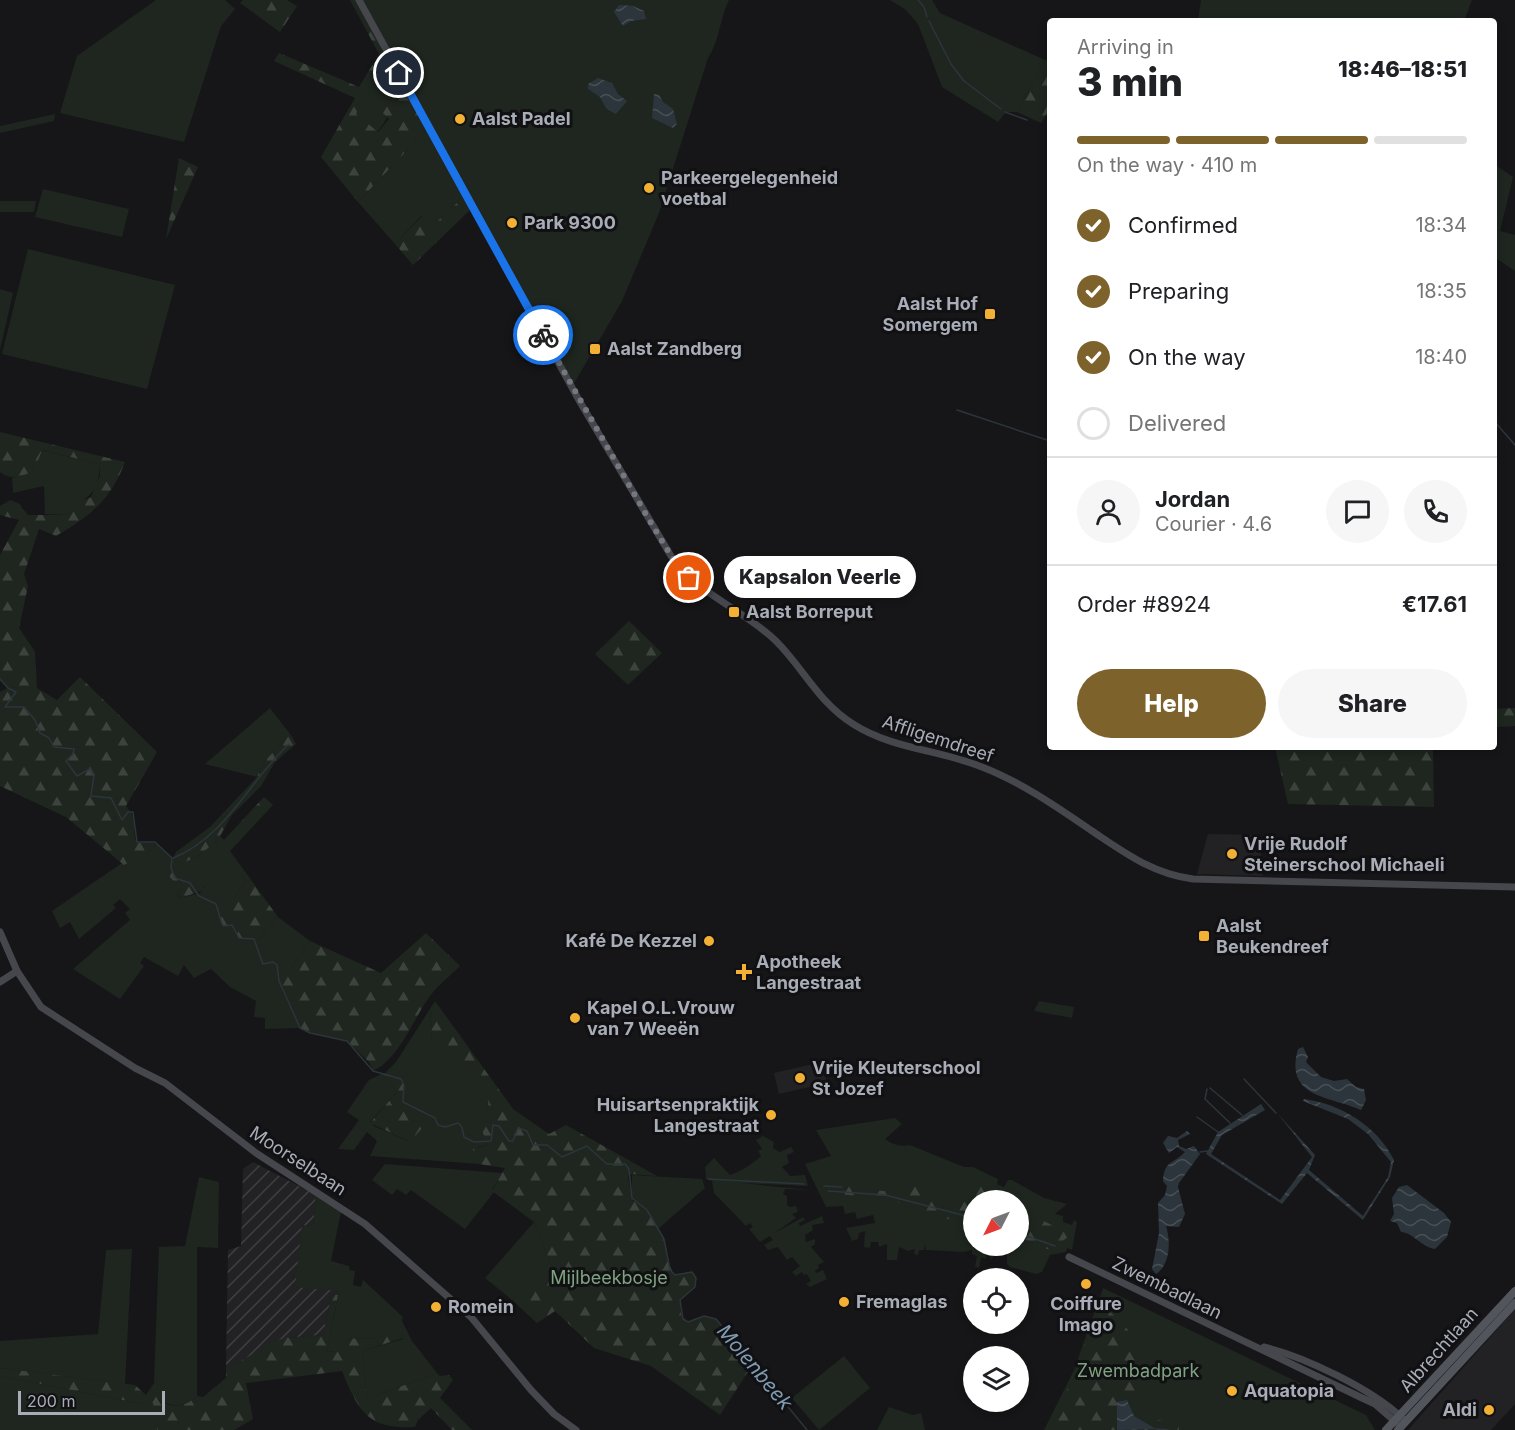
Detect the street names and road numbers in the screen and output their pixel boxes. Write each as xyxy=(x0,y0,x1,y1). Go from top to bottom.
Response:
street label: Affligemdreef xyxy=(880,711,997,767)
street label: Moorselbaan xyxy=(246,1122,351,1200)
street label: Zwembadlaan xyxy=(1109,1252,1226,1323)
street label: Albrechtlaan xyxy=(1395,1303,1482,1396)

